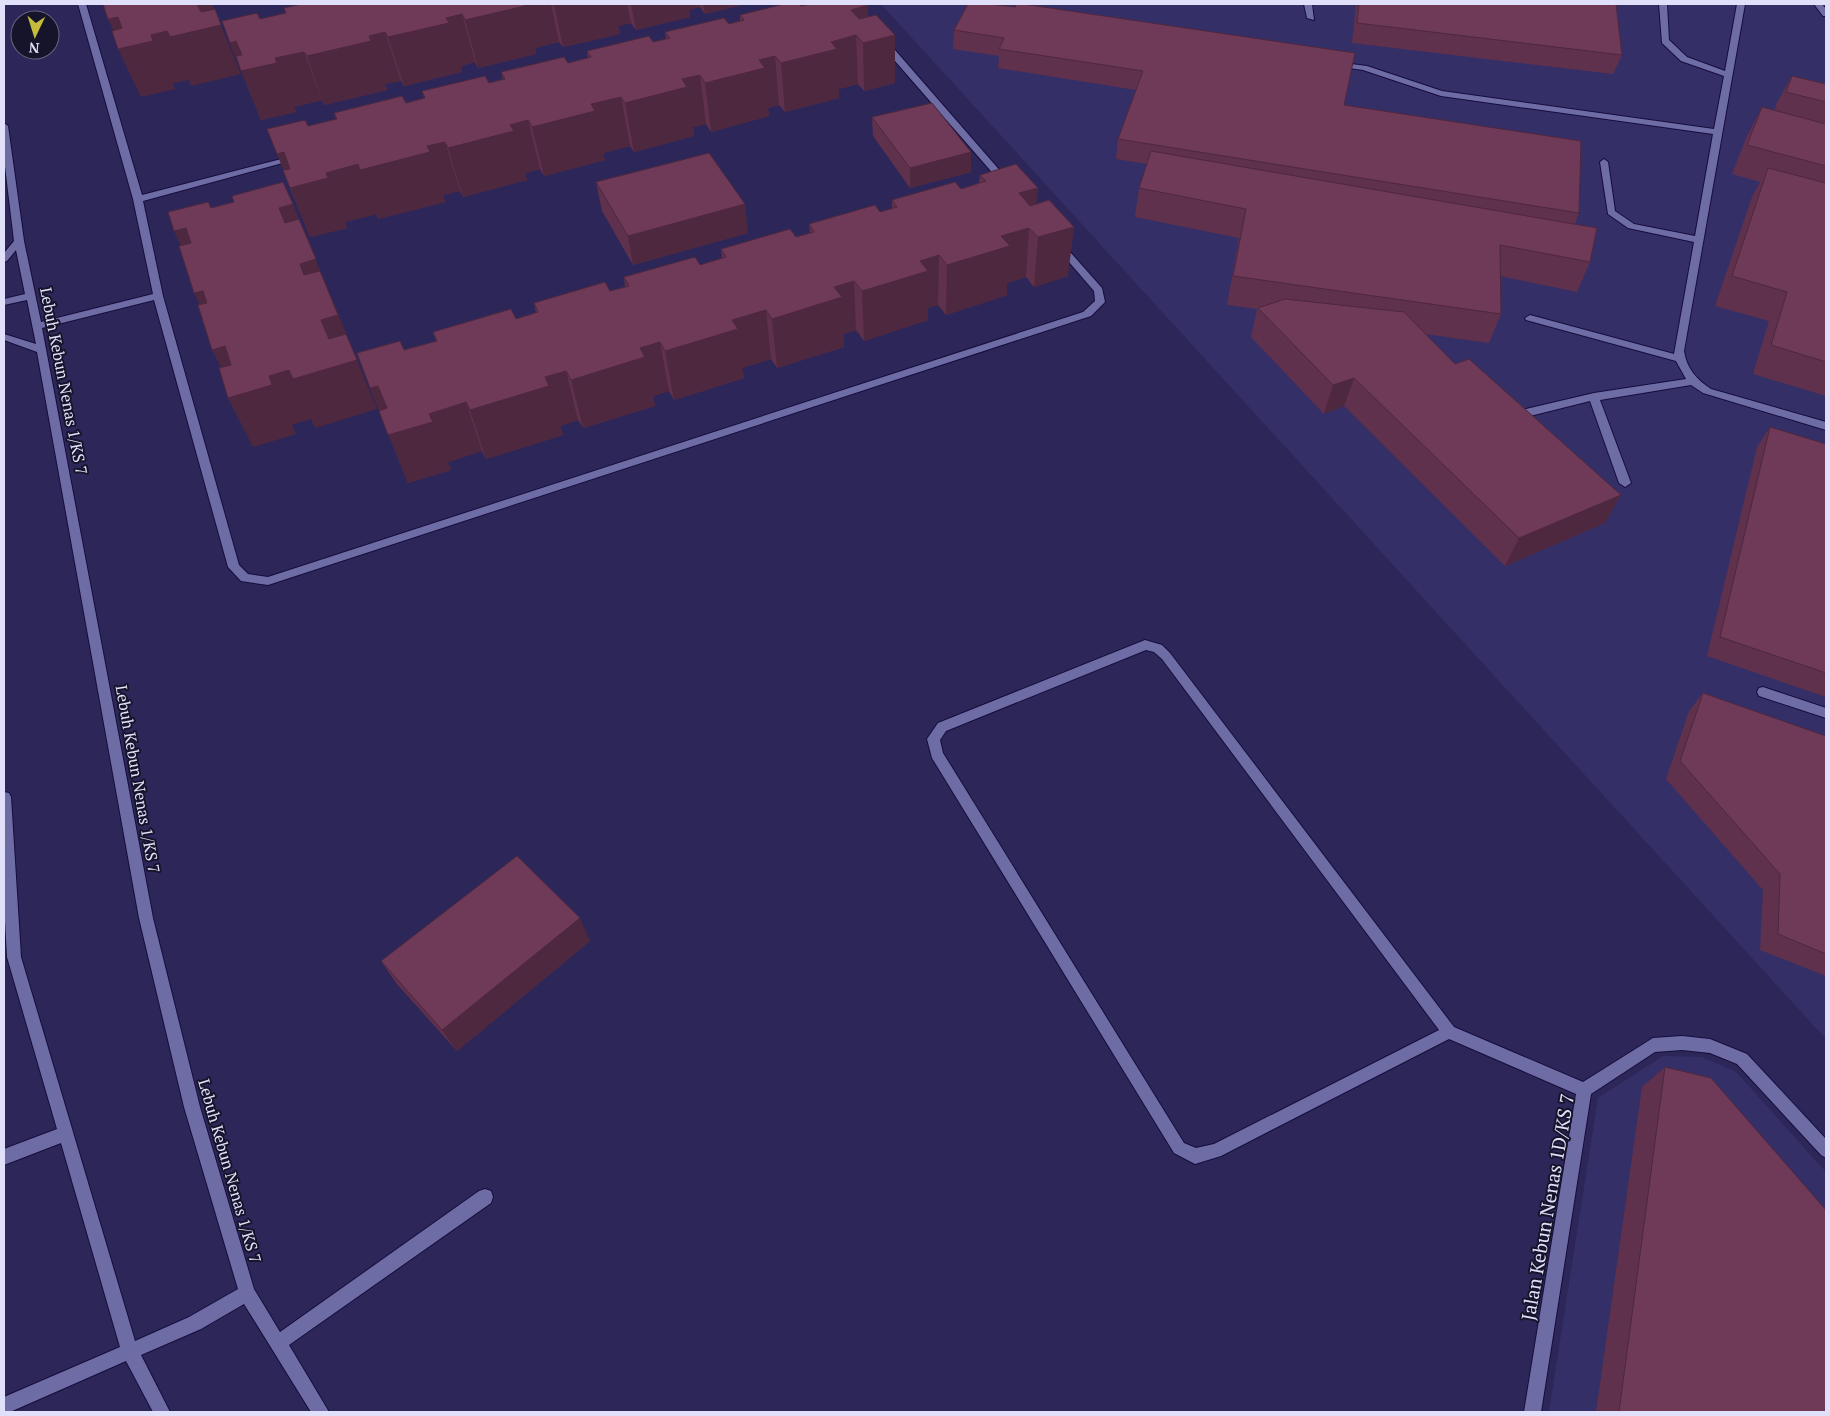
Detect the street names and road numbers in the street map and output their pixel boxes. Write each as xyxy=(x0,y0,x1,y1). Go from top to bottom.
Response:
street label: Lebuh Kebun Nenas 1/KS 7 xyxy=(35,285,93,477)
street label: Lebuh Kebun Nenas 1/KS 7 xyxy=(111,683,165,875)
street label: Lebuh Kebun Nenas 1/KS 7 xyxy=(193,1076,267,1266)
street label: Jalan Kebun Nenas 1D/KS 7 xyxy=(1515,1092,1579,1322)

